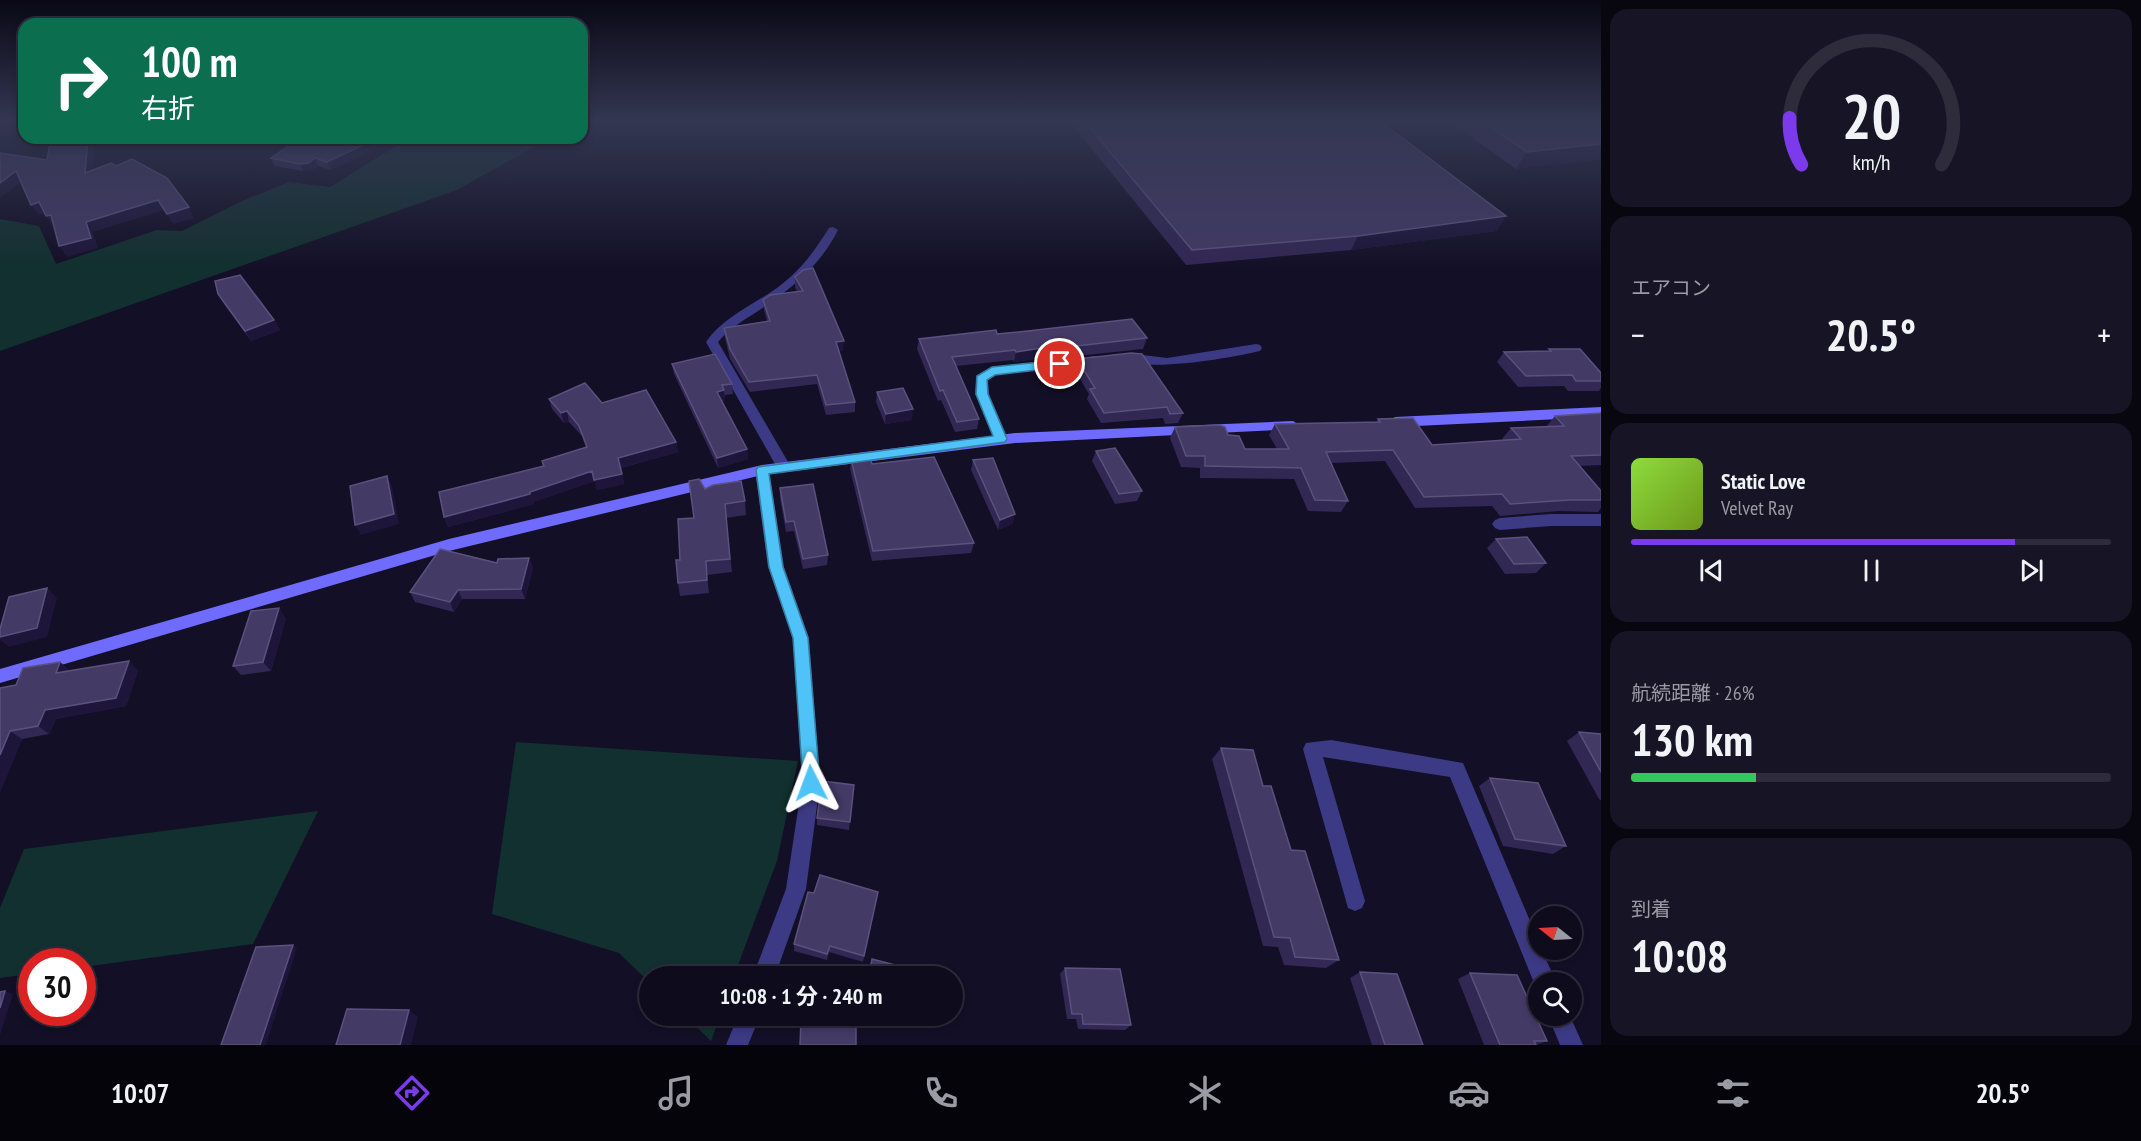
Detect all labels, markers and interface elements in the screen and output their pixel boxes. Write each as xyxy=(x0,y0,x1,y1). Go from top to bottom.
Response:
text: 100 m xyxy=(141,34,238,89)
icon: right xyxy=(42,42,120,120)
text: 20 xyxy=(1841,75,1901,156)
text: 右折 xyxy=(141,91,195,125)
text: km/h xyxy=(1852,148,1890,176)
text: エアコン xyxy=(1631,275,1711,301)
text: 20.5° xyxy=(1826,305,1916,363)
text: − xyxy=(1631,313,1645,356)
text: + xyxy=(2097,313,2111,356)
pin xyxy=(1034,338,1085,389)
icon: arrive xyxy=(1043,347,1076,380)
text: Static Love xyxy=(1721,467,1806,495)
text: Velvet Ray xyxy=(1721,495,1793,521)
icon: previous xyxy=(1695,554,1728,587)
icon: pause xyxy=(1855,554,1888,587)
icon: next xyxy=(2015,554,2048,587)
text: 航続距離 · 26% xyxy=(1631,680,1754,706)
text: 130 km xyxy=(1631,710,1753,768)
position arrow xyxy=(779,751,843,815)
text: 到着 xyxy=(1631,896,1671,922)
north arrow xyxy=(1528,906,1582,960)
map controls xyxy=(1528,906,1582,1026)
text: 10:08 xyxy=(1631,926,1728,984)
speed limit sign: 30 xyxy=(18,948,96,1026)
button: search xyxy=(1528,972,1582,1026)
text: 10:08 · 1 分 · 240 m xyxy=(720,982,882,1010)
icon: directions xyxy=(391,1072,433,1114)
icon: music xyxy=(655,1072,697,1114)
icon: phone xyxy=(920,1072,962,1114)
icon: climate xyxy=(1184,1072,1226,1114)
icon: car xyxy=(1448,1072,1490,1114)
icon: filters xyxy=(1712,1072,1754,1114)
text: 10:07 xyxy=(111,1076,169,1110)
text: 20.5° xyxy=(1976,1076,2030,1110)

